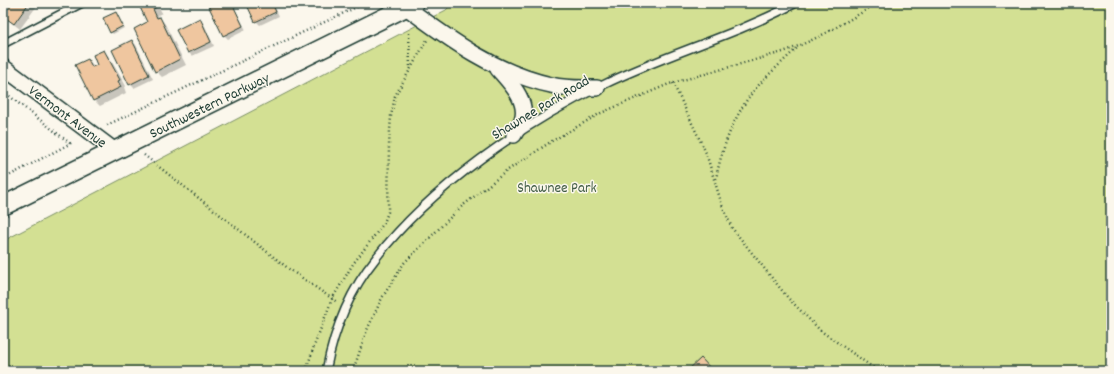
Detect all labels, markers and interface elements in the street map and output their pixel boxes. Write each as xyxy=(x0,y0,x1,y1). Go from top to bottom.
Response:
street label: Southwestern Parkway xyxy=(146,68,274,145)
street label: Shawnee Park Road xyxy=(488,71,594,147)
street label: Vermont Avenue xyxy=(23,81,111,155)
park label: Shawnee Park xyxy=(517,178,597,200)

